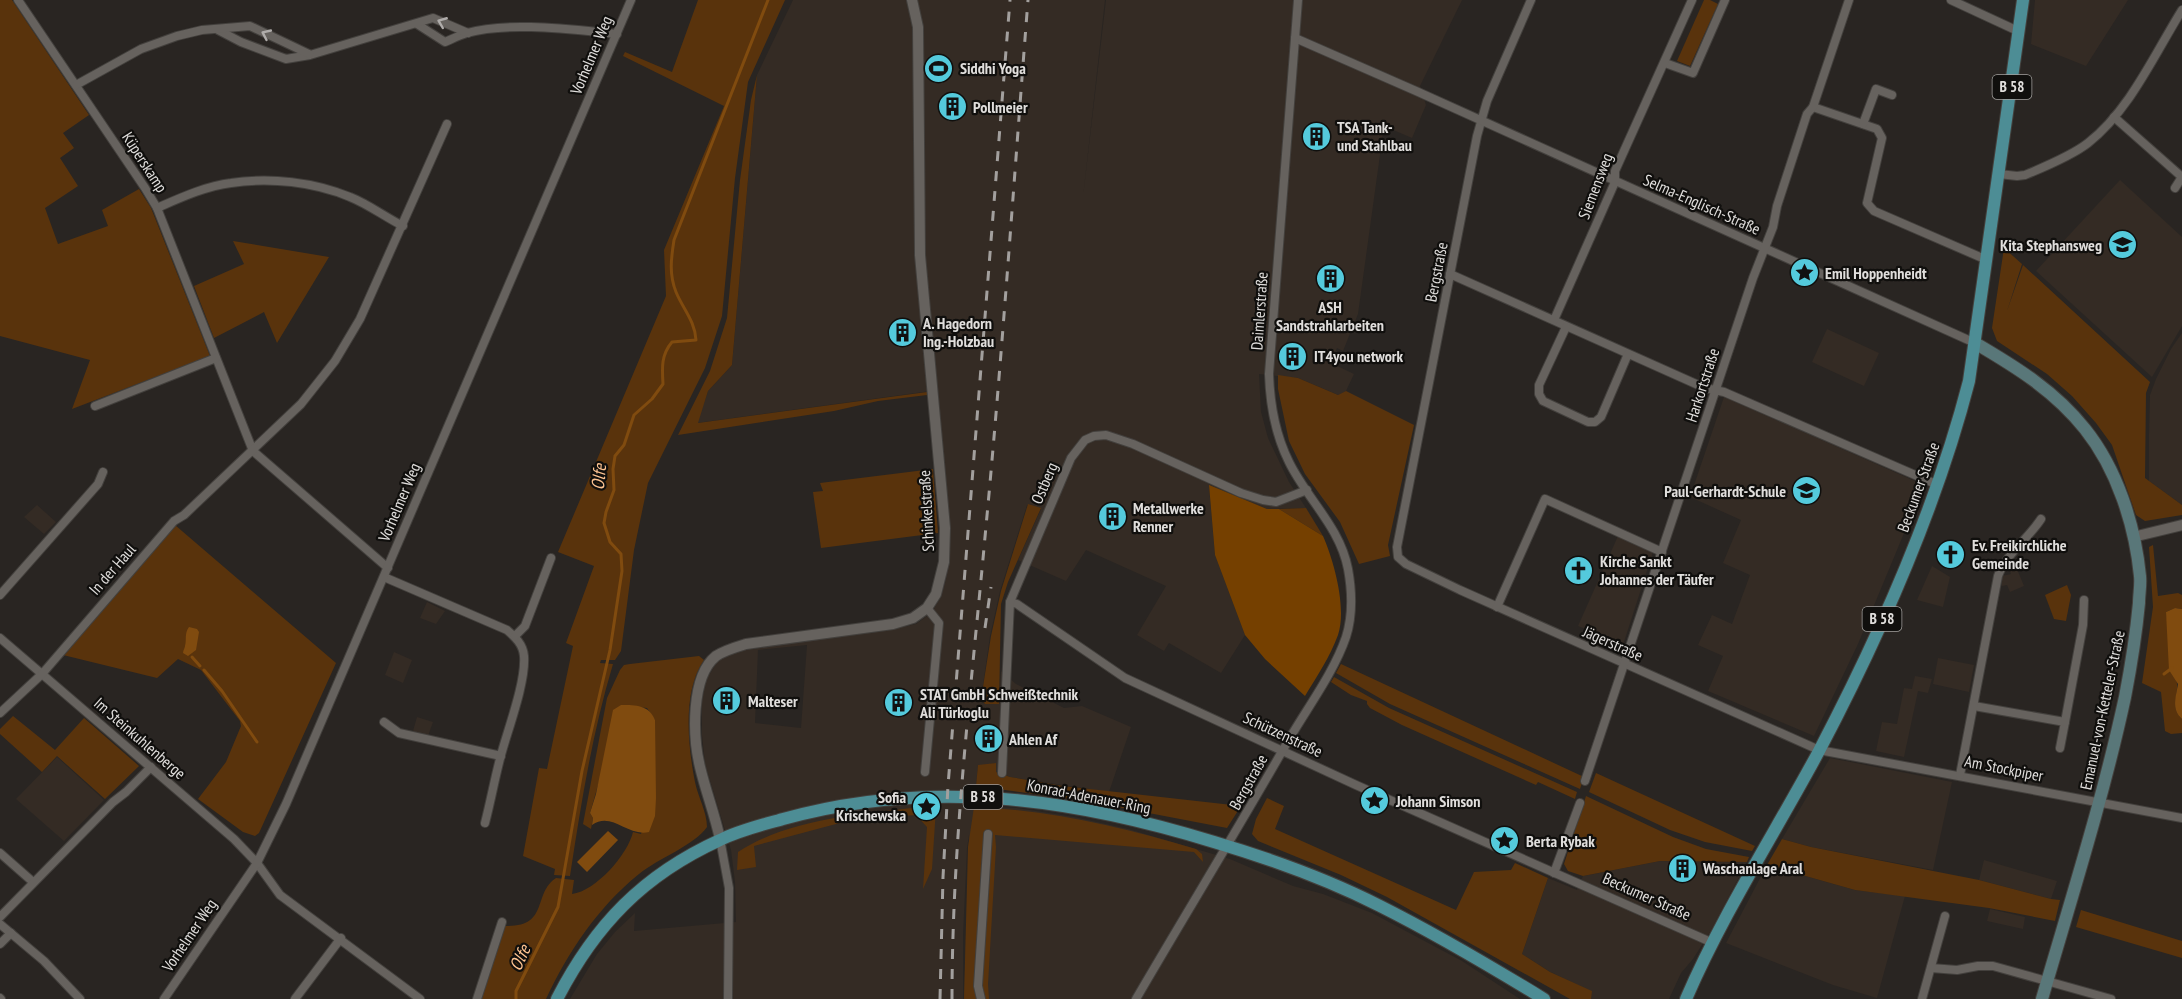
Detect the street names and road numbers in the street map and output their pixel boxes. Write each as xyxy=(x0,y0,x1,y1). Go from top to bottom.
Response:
street label: Vorhelmer Weg xyxy=(565,13,617,98)
road number: B 58 xyxy=(1992,75,2032,99)
street label: Küperskamp xyxy=(118,128,172,196)
street label: Siemensweg xyxy=(1573,150,1617,222)
street label: Selma-Englisch-Straße xyxy=(1640,169,1764,239)
street label: Bergstraße xyxy=(1420,240,1452,304)
street label: Daimlerstraße xyxy=(1246,271,1272,351)
street label: Harkortstraße xyxy=(1681,346,1723,424)
street label: Beckumer Straße xyxy=(1893,439,1943,535)
street label: Ostberg xyxy=(1026,459,1062,507)
street label: Vorhelmer Weg xyxy=(373,460,425,545)
street label: Schinkelstraße xyxy=(914,470,938,552)
street label: In der Haul xyxy=(84,539,140,599)
road number: B 58 xyxy=(1862,607,1902,631)
street label: Jägerstraße xyxy=(1579,621,1646,665)
street label: Emanuel-von-Ketteler-Straße xyxy=(2075,628,2129,792)
street label: Im Steinkuhlenberge xyxy=(90,693,190,783)
street label: Schützenstraße xyxy=(1240,707,1326,761)
street label: Bergstraße xyxy=(1225,751,1271,813)
street label: Am Stockpiper xyxy=(1963,751,2046,786)
street label: Konrad-Adenauer-Ring xyxy=(1025,774,1153,818)
road number: B 58 xyxy=(964,785,1002,809)
street label: Beckumer Straße xyxy=(1600,868,1694,924)
street label: Vorhelmer Weg xyxy=(157,895,221,976)

